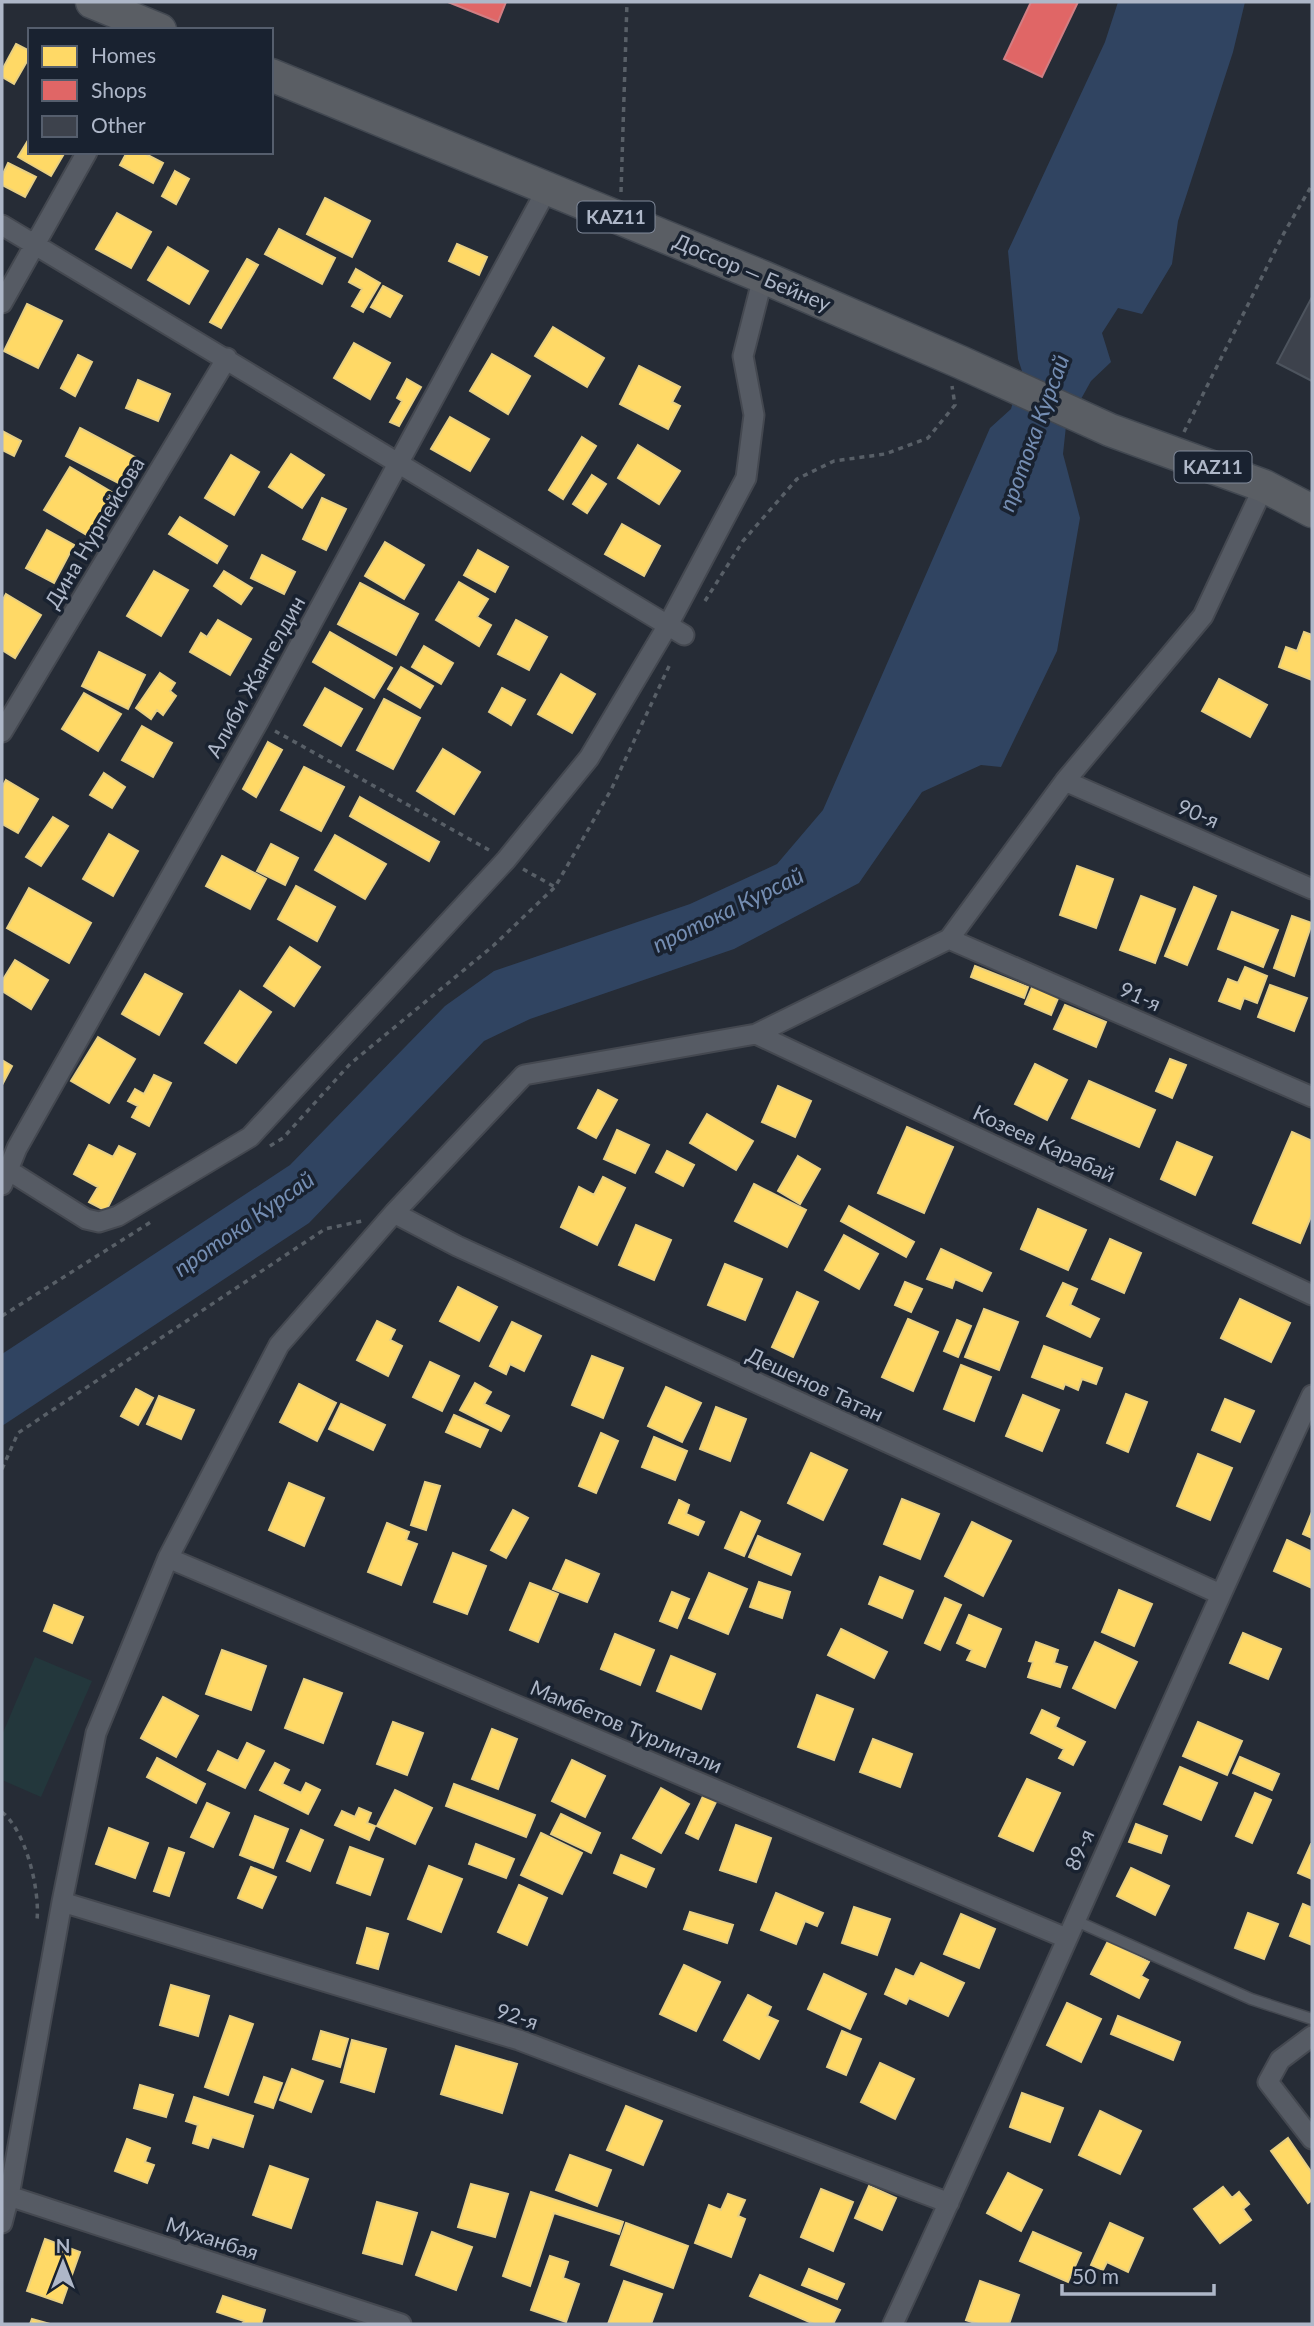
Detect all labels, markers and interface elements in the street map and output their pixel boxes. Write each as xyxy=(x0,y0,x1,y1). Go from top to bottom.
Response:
legend xyxy=(28,28,273,154)
text: Homes xyxy=(91,42,156,67)
text: Shops xyxy=(91,77,147,102)
text: Other xyxy=(91,112,146,137)
road number: KAZ11 xyxy=(578,202,654,232)
street label: Доссор — Бейнеу xyxy=(670,227,835,316)
water label: протока Курсай xyxy=(992,350,1074,515)
street label: Дина Нурпейсова xyxy=(39,452,149,612)
road number: KAZ11 xyxy=(1174,452,1252,482)
street label: Алиби Жангелдин xyxy=(200,591,309,761)
street label: 90-я xyxy=(1174,793,1223,832)
water label: протока Курсай xyxy=(647,860,808,958)
street label: 91-я xyxy=(1116,976,1165,1016)
street label: Козеев Карабай xyxy=(970,1099,1120,1186)
water label: протока Курсай xyxy=(168,1164,319,1282)
street label: Дешенов Татан xyxy=(743,1341,888,1426)
street label: Мамбетов Турлигали xyxy=(527,1674,726,1777)
street label: 89-я xyxy=(1059,1825,1099,1874)
street label: 92-я xyxy=(493,1997,542,2034)
street label: Муханбая xyxy=(163,2211,262,2264)
north arrow xyxy=(28,2228,98,2298)
text: N xyxy=(56,2234,70,2257)
scale bar xyxy=(1062,2252,1214,2296)
text: 50 m xyxy=(1072,2263,1119,2288)

